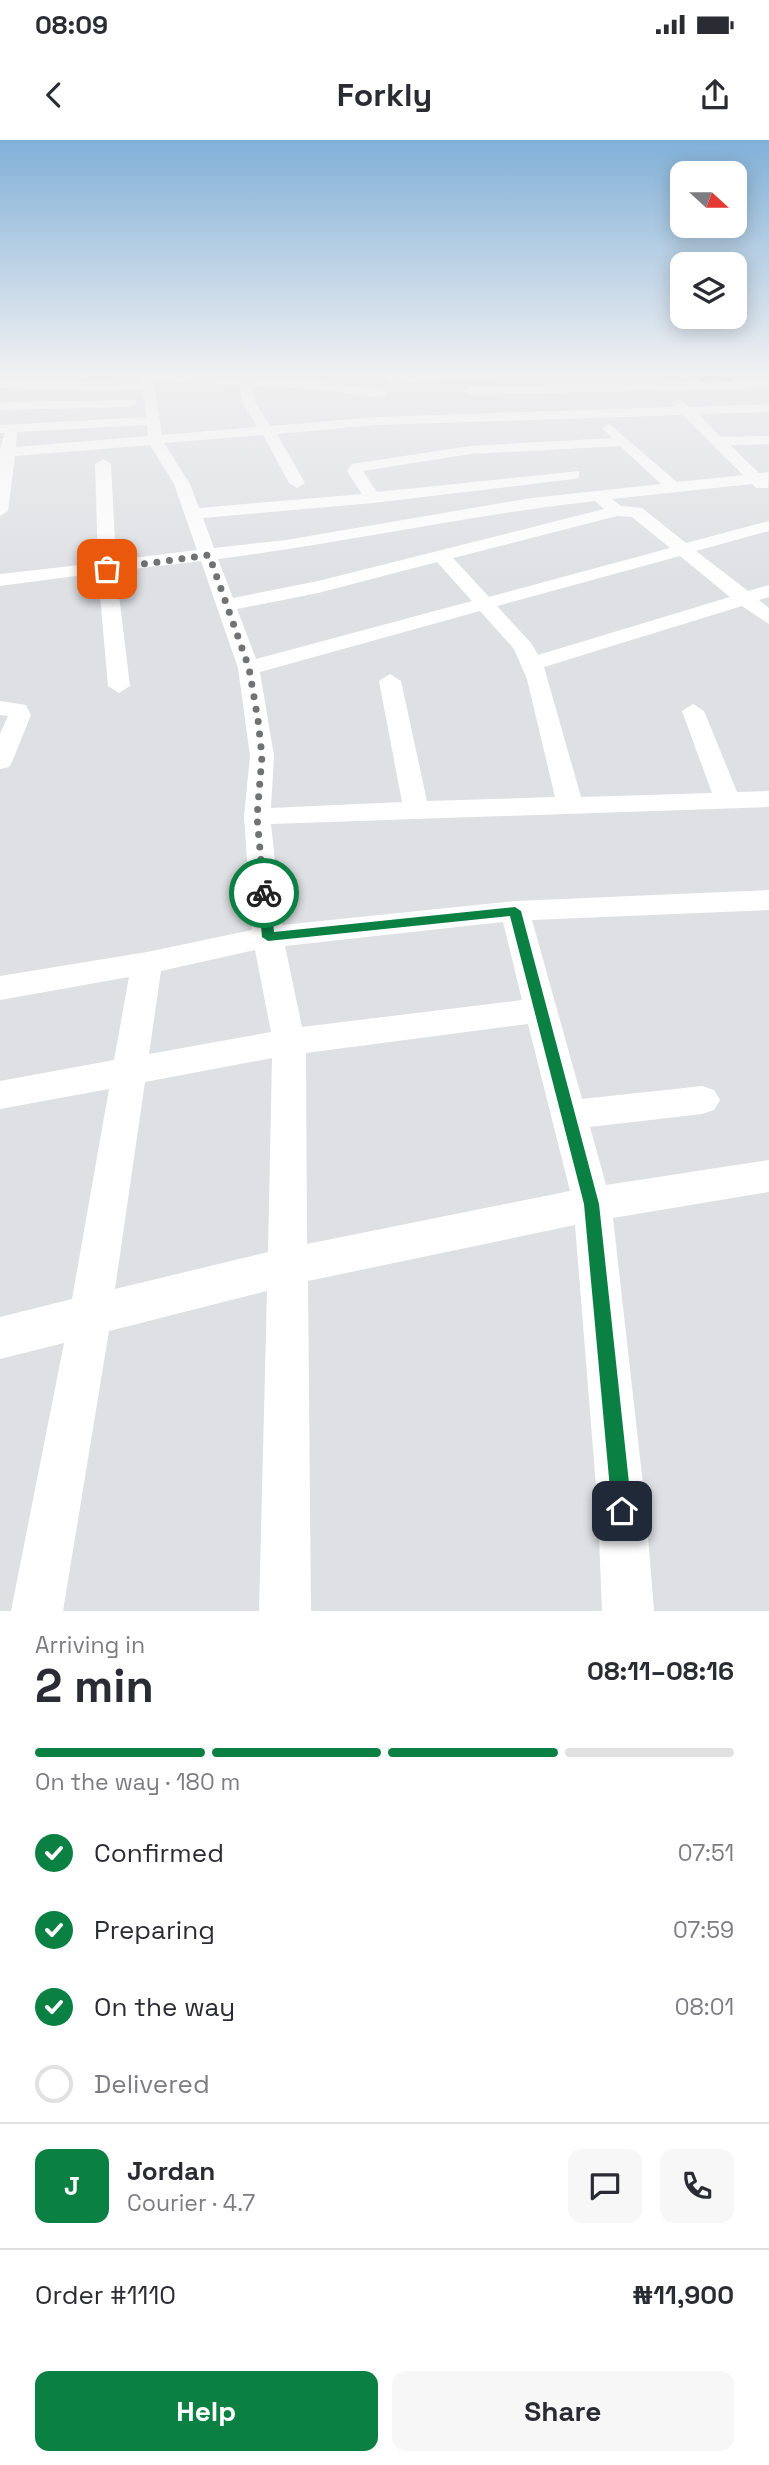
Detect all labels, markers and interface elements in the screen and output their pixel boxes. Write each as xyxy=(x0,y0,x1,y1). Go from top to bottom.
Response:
text: 08:09 xyxy=(35,8,108,42)
text: Forkly xyxy=(337,75,432,115)
icon: back xyxy=(35,76,73,114)
icon: share xyxy=(696,76,734,114)
north arrow xyxy=(670,161,747,238)
map controls xyxy=(670,161,747,329)
button: layers xyxy=(670,252,747,329)
pin xyxy=(77,539,137,599)
icon: bag xyxy=(88,550,126,588)
courier xyxy=(229,858,299,928)
icon: bike xyxy=(245,874,283,912)
pin xyxy=(592,1481,652,1541)
icon: home xyxy=(603,1492,641,1530)
text: Arriving in xyxy=(35,1630,145,1660)
text: 08:11–08:16 xyxy=(587,1654,734,1688)
text: 2 min xyxy=(35,1657,154,1715)
text: On the way · 180 m xyxy=(35,1767,240,1797)
icon: check xyxy=(35,1834,73,1872)
text: Confirmed xyxy=(94,1836,224,1870)
text: 07:51 xyxy=(678,1838,734,1868)
icon: check xyxy=(35,1911,73,1949)
text: Preparing xyxy=(94,1913,215,1947)
text: 07:59 xyxy=(673,1915,734,1945)
icon: check xyxy=(35,1988,73,2026)
text: On the way xyxy=(94,1990,235,2024)
text: 08:01 xyxy=(675,1992,734,2022)
text: Delivered xyxy=(94,2067,210,2101)
button: chat xyxy=(568,2149,642,2223)
button: phone xyxy=(660,2149,734,2223)
text: Jordan xyxy=(127,2154,215,2188)
text: J xyxy=(64,2169,80,2203)
text: Courier · 4.7 xyxy=(127,2188,255,2218)
text: Order #1110 xyxy=(35,2278,176,2312)
text: ₦11,900 xyxy=(632,2278,734,2312)
button: Help xyxy=(35,2371,378,2451)
button: Share xyxy=(392,2371,734,2451)

